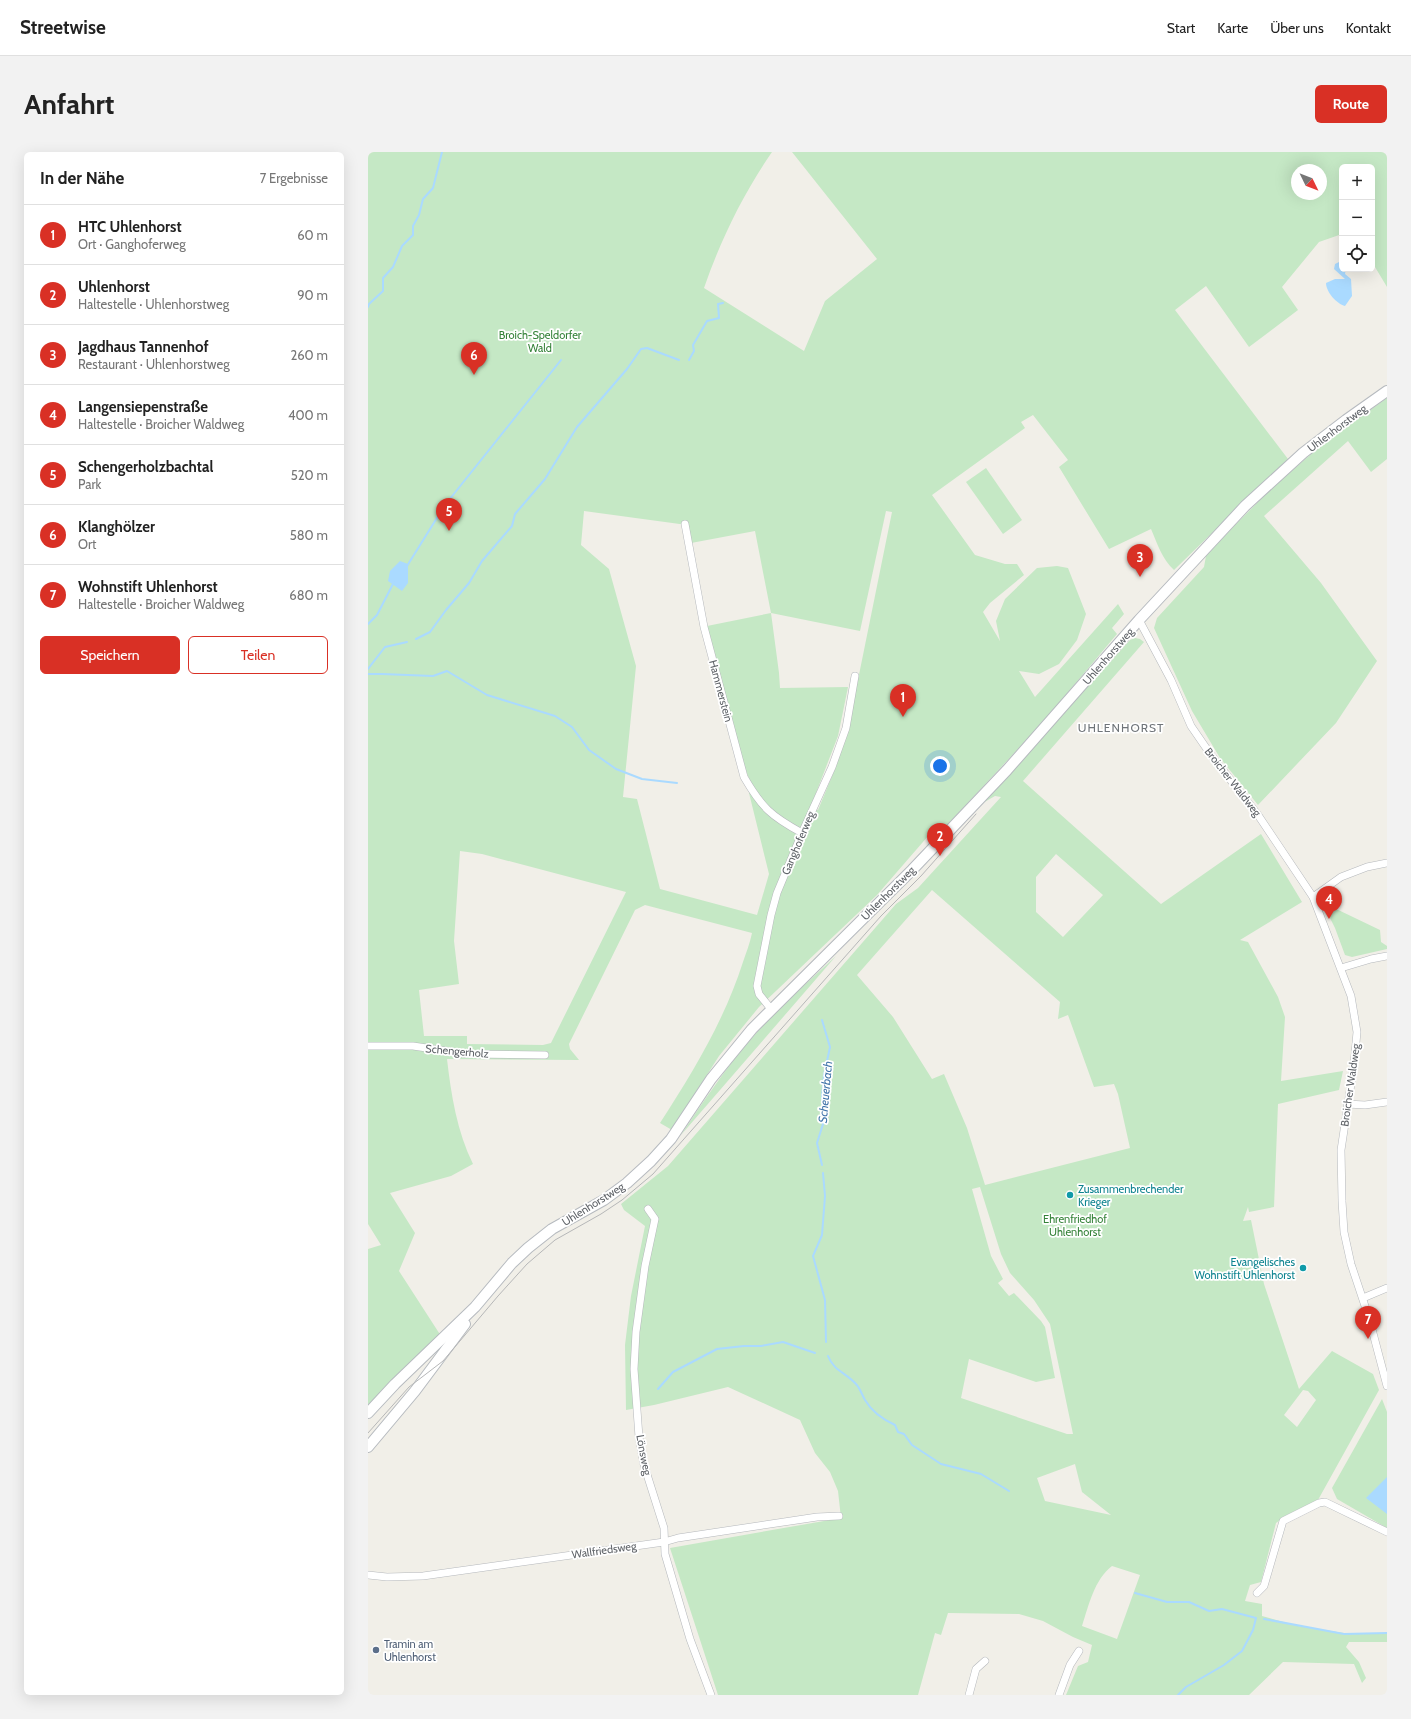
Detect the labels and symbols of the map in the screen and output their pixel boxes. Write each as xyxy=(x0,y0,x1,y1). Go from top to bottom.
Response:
north arrow xyxy=(1291,164,1327,200)
park label: Broich-Speldorfer Wald xyxy=(499,328,582,355)
pin: 6 xyxy=(461,342,487,375)
street label: Uhlenhorstweg xyxy=(1304,401,1370,455)
pin: 5 xyxy=(436,498,462,531)
pin: 3 xyxy=(1127,544,1153,577)
street label: Uhlenhorstweg xyxy=(1079,624,1137,687)
street label: Hammerstein xyxy=(706,658,736,724)
pin: 1 xyxy=(890,684,916,717)
district label: UHLENHORST xyxy=(1078,720,1164,735)
street label: Broicher Waldweg xyxy=(1202,745,1265,820)
your location xyxy=(930,756,950,776)
street label: Ganghoferweg xyxy=(778,809,818,877)
pin: 2 xyxy=(927,823,953,856)
street label: Uhlenhorstweg xyxy=(858,863,918,923)
pin: 4 xyxy=(1316,886,1342,919)
street label: Schengerholz xyxy=(425,1041,489,1061)
street label: Broicher Waldweg xyxy=(1337,1042,1363,1127)
water label: Scheuerbach xyxy=(815,1061,835,1123)
street label: Uhlenhorstweg xyxy=(559,1179,627,1229)
place label: Zusammenbrechender Krieger xyxy=(1078,1182,1184,1209)
marker: Zusammenbrechender Krieger xyxy=(1065,1190,1075,1200)
park label: Ehrenfriedhof Uhlenhorst xyxy=(1043,1212,1107,1239)
place label: Evangelisches Wohnstift Uhlenhorst xyxy=(1195,1255,1295,1282)
marker: Evangelisches Wohnstift Uhlenhorst xyxy=(1298,1263,1308,1273)
pin: 7 xyxy=(1355,1306,1381,1339)
street label: Lönsweg xyxy=(633,1433,655,1477)
street label: Wallfriedsweg xyxy=(571,1538,638,1561)
place label: Tramin am Uhlenhorst xyxy=(384,1637,436,1664)
marker: Tramin am Uhlenhorst xyxy=(371,1645,381,1655)

